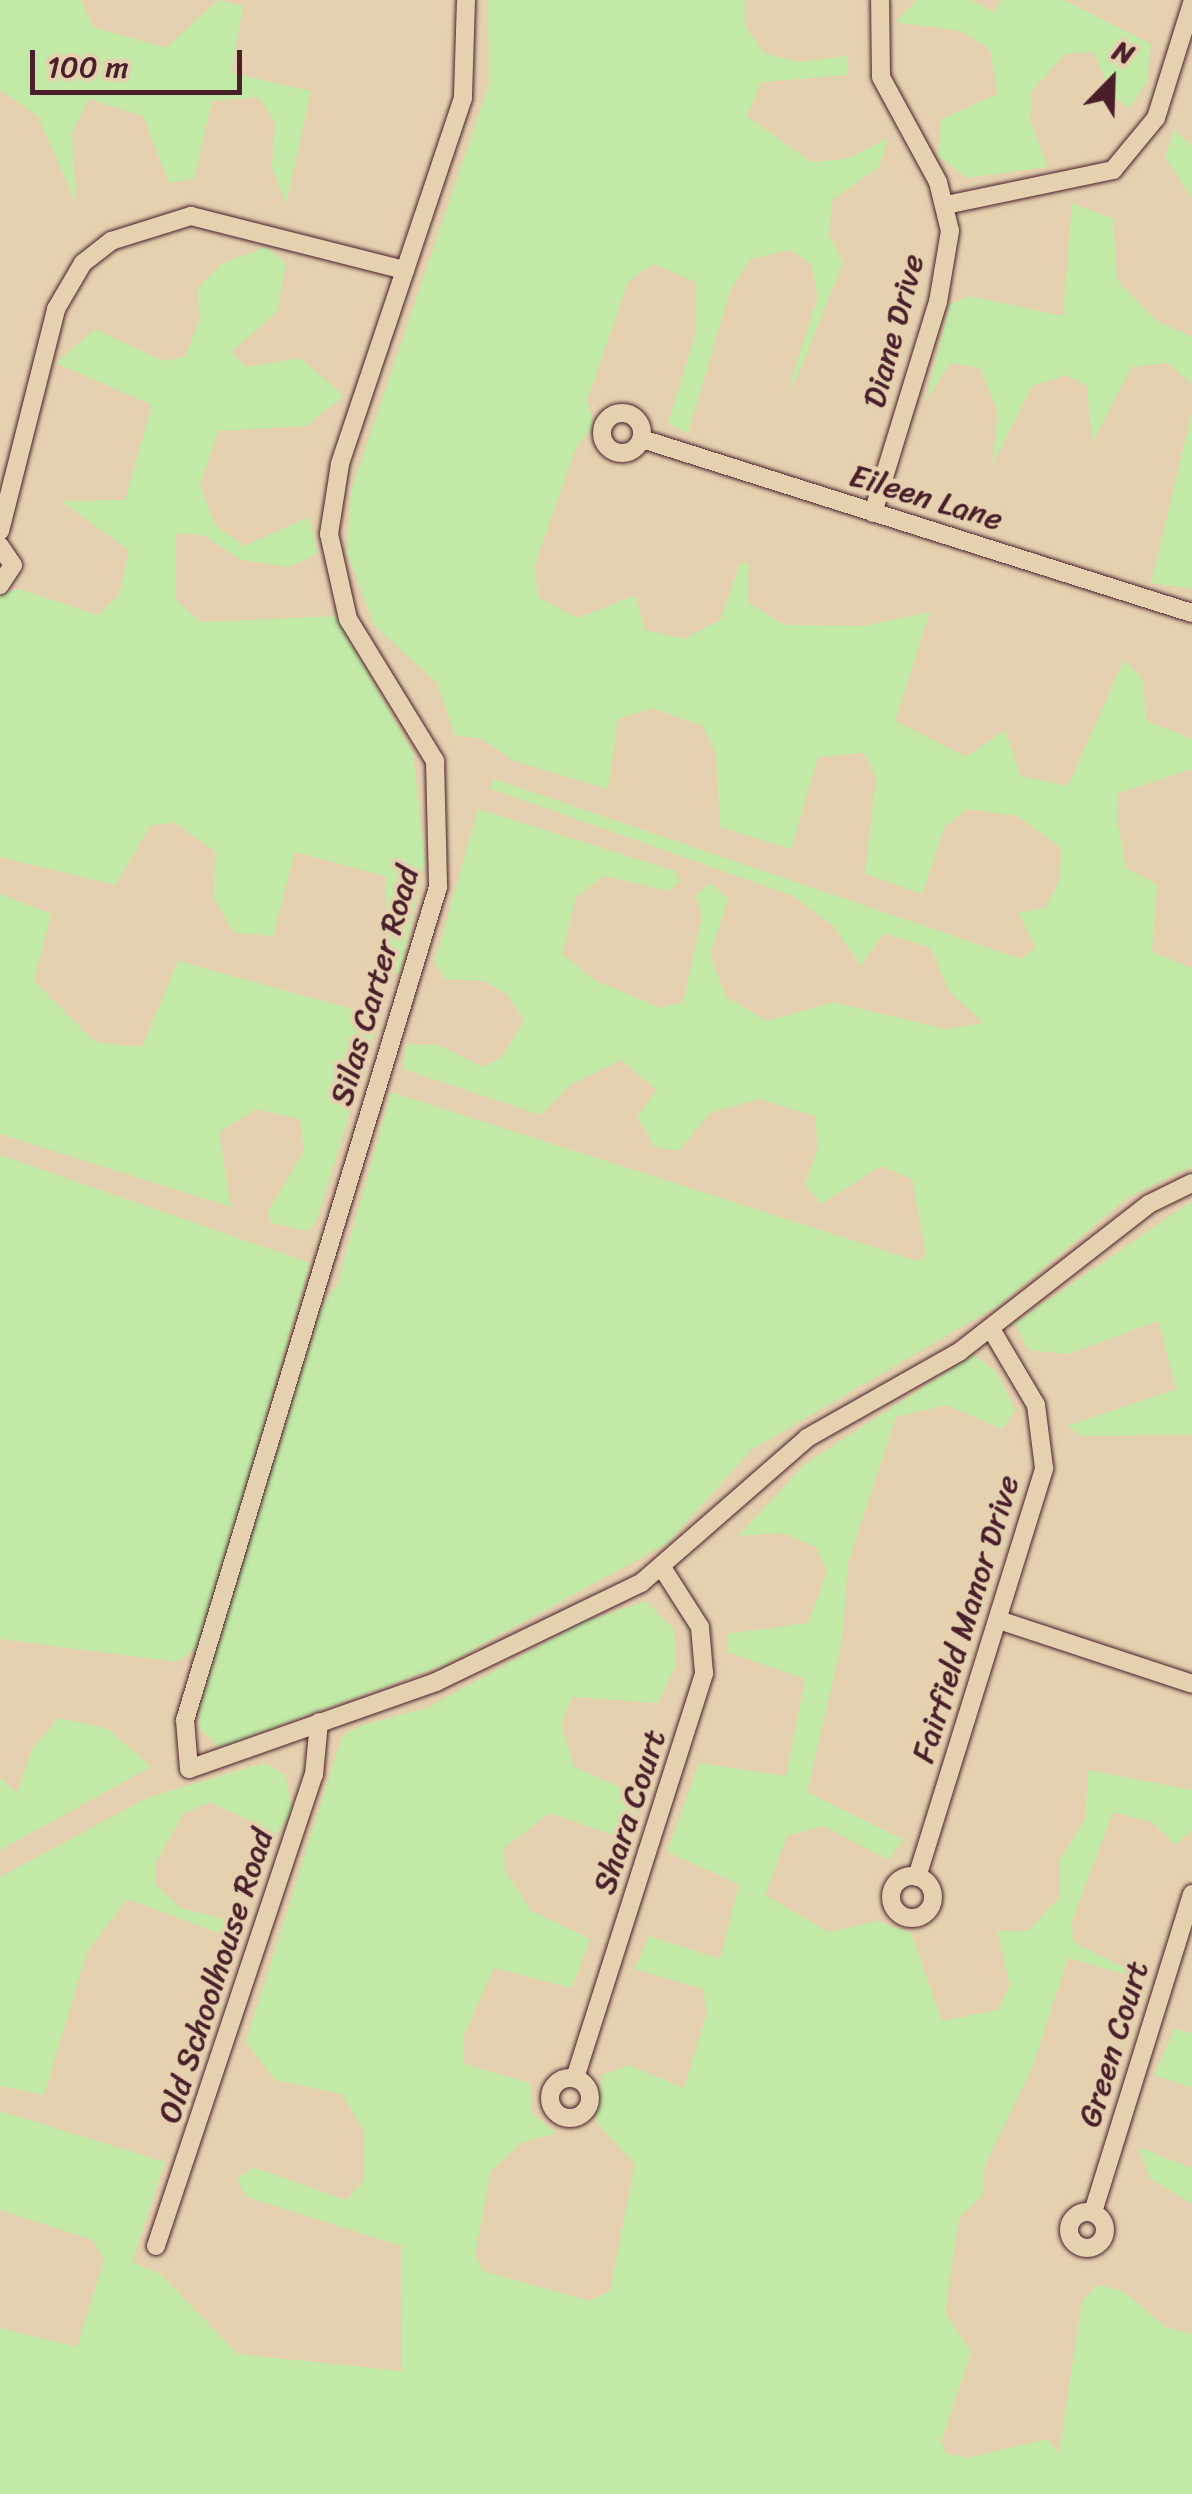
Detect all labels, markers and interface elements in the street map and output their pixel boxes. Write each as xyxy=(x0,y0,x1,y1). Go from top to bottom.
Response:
text: N xyxy=(1105,26,1142,78)
scale bar xyxy=(35,30,248,92)
north arrow xyxy=(1062,30,1162,130)
text: 100 m xyxy=(47,40,129,94)
street label: Diane Drive xyxy=(855,250,933,412)
street label: Eileen Lane xyxy=(845,457,1007,539)
street label: Silas Carter Road xyxy=(323,862,427,1110)
street label: Fairfield Manor Drive xyxy=(904,1471,1028,1767)
street label: Shara Court xyxy=(585,1725,675,1899)
street label: Old Schoolhouse Road xyxy=(150,1824,282,2128)
street label: Green Court xyxy=(1070,1956,1158,2132)

